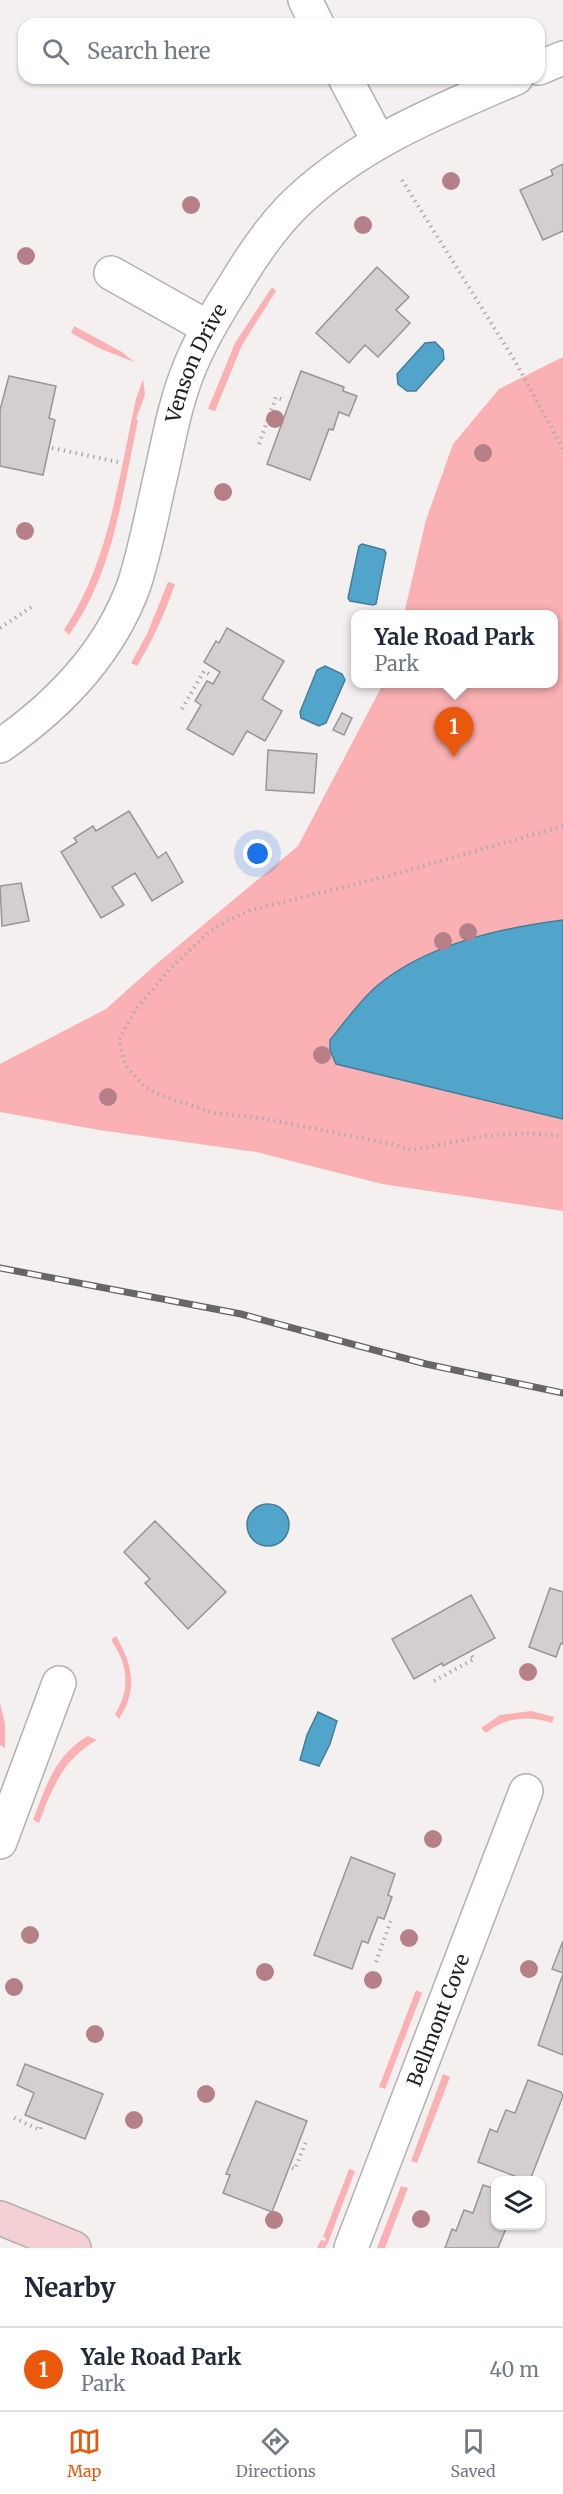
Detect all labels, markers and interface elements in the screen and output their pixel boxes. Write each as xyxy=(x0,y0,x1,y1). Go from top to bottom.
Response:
search box xyxy=(18,18,545,84)
icon: search xyxy=(39,35,72,68)
text: Search here xyxy=(87,37,210,65)
street label: Venson Drive xyxy=(160,299,232,426)
popup xyxy=(351,610,558,688)
text: Yale Road Park xyxy=(374,623,535,651)
text: Park xyxy=(374,651,419,676)
pin: 1 xyxy=(434,708,474,757)
your location xyxy=(243,839,272,868)
street label: Bellmont Cove xyxy=(401,1950,474,2090)
map controls xyxy=(491,2176,545,2230)
button: layers xyxy=(491,2176,545,2230)
text: Nearby xyxy=(24,2271,116,2304)
text: Yale Road Park xyxy=(81,2343,241,2371)
text: 1 xyxy=(39,2357,48,2382)
text: 40 m xyxy=(489,2357,539,2382)
text: Park xyxy=(81,2371,125,2396)
tab: Map xyxy=(67,2425,101,2481)
tab: Directions xyxy=(236,2425,316,2481)
tab: Saved xyxy=(450,2425,496,2481)

